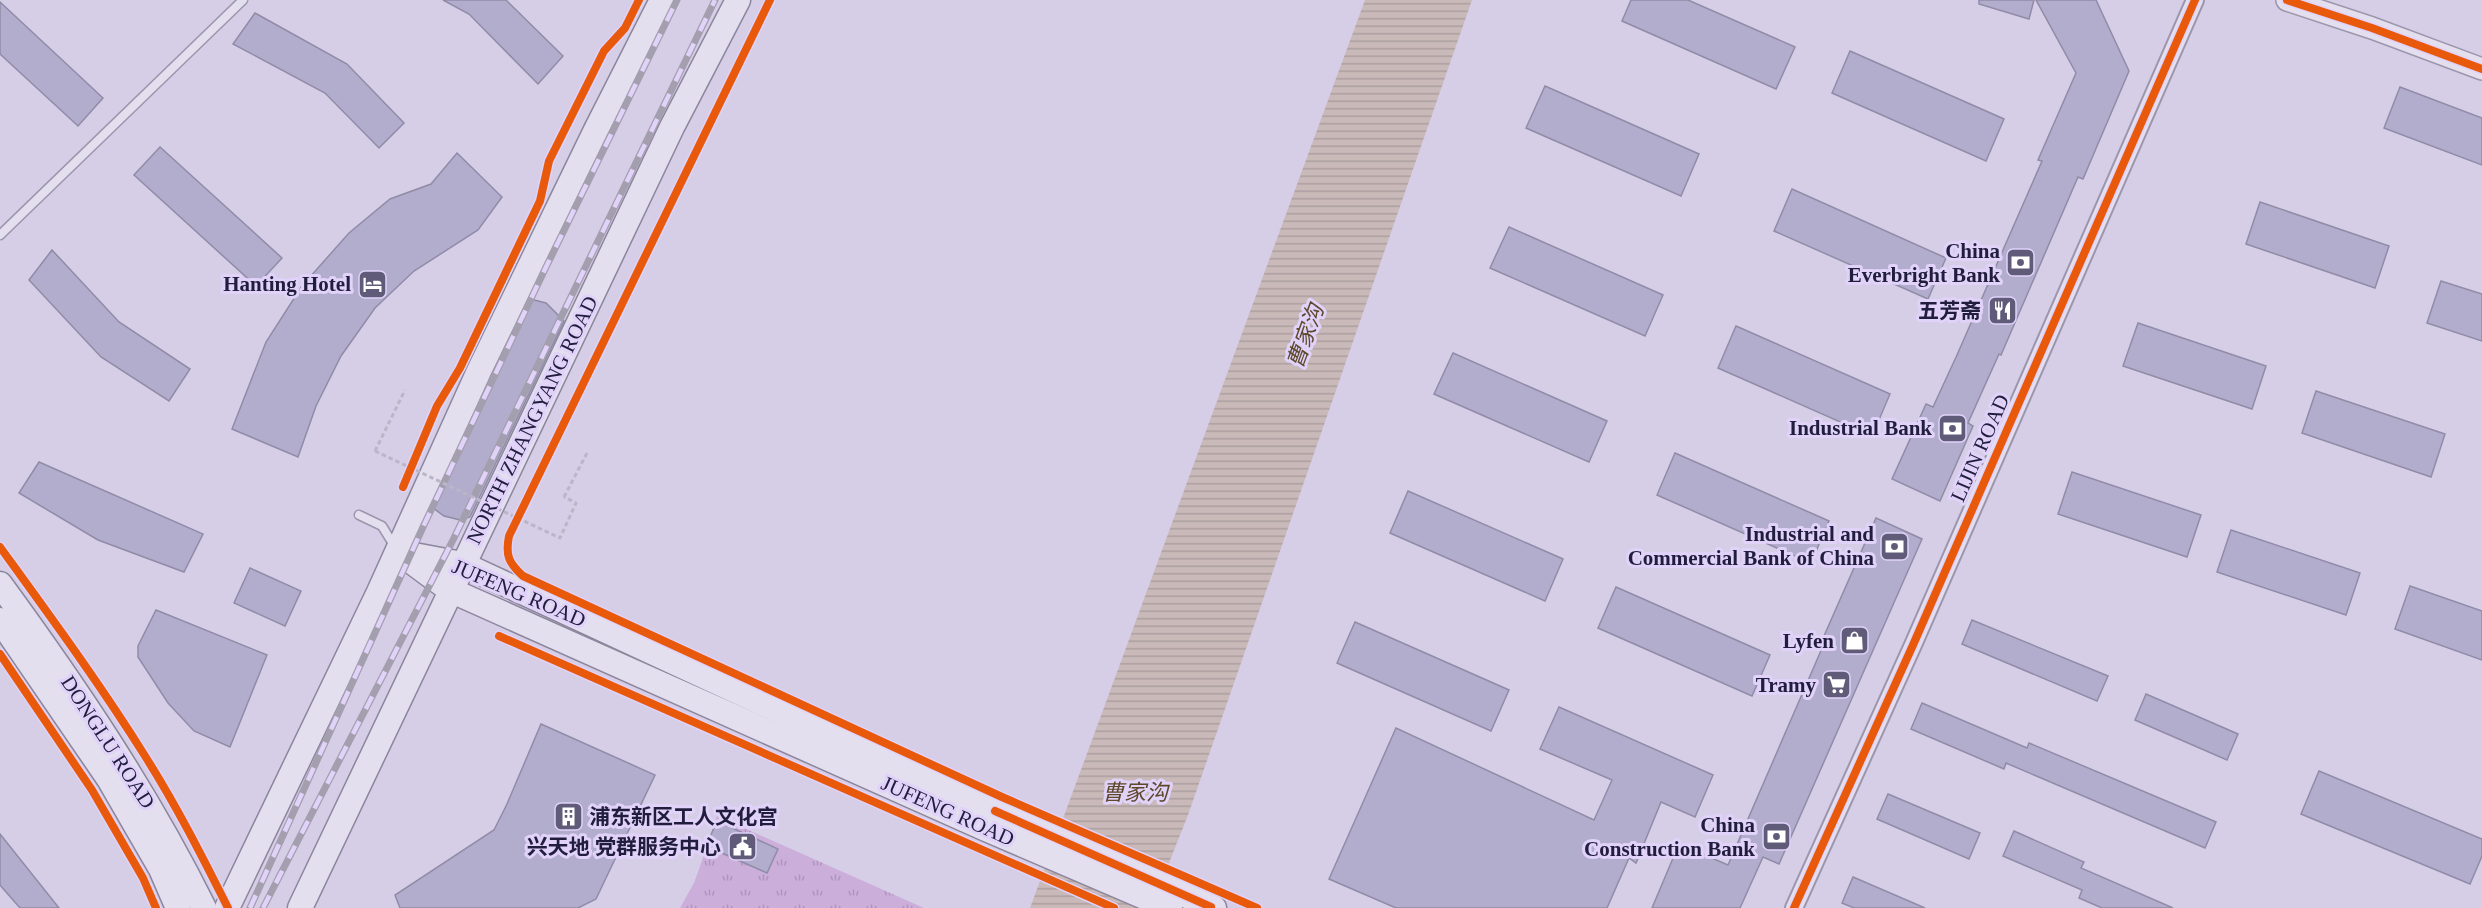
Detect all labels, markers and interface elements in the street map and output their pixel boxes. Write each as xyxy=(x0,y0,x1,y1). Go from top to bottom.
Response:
place label: China Everbright Bank xyxy=(1848,239,2000,287)
bank icon: China Everbright Bank xyxy=(2005,247,2037,279)
hotel icon: Hanting Hotel xyxy=(356,268,388,300)
place label: Hanting Hotel xyxy=(223,272,351,296)
street label: NORTH ZHANGYANG ROAD xyxy=(461,292,603,548)
restaurant icon: 五芳斋 xyxy=(1986,295,2018,327)
water label: 曹家沟 xyxy=(1282,299,1329,371)
place label: 五芳斋 xyxy=(1918,299,1981,323)
street label: LIJIN ROAD xyxy=(1946,391,2014,505)
bank icon: Industrial Bank xyxy=(1937,412,1969,444)
place label: Industrial Bank xyxy=(1789,416,1932,440)
place label: Industrial and Commercial Bank of China xyxy=(1628,522,1874,570)
bank icon: Industrial and Commercial Bank of China xyxy=(1879,530,1911,562)
street label: JUFENG ROAD xyxy=(449,554,589,632)
shop icon: Lyfen xyxy=(1839,625,1871,657)
place label: Lyfen xyxy=(1783,629,1834,653)
supermarket icon: Tramy xyxy=(1821,669,1853,701)
street label: DONGLU ROAD xyxy=(56,671,160,813)
place label: Tramy xyxy=(1756,673,1816,697)
street label: JUFENG ROAD xyxy=(878,771,1018,851)
water label: 曹家沟 xyxy=(1102,780,1170,805)
building icon: 浦东新区工人文化宫 xyxy=(552,801,584,833)
place label: 浦东新区工人文化宫 xyxy=(589,805,778,829)
place label: China Construction Bank xyxy=(1584,813,1755,861)
bank icon: China Construction Bank xyxy=(1760,821,1792,853)
public building icon: 兴天地 党群服务中心 xyxy=(726,831,758,863)
place label: 兴天地 党群服务中心 xyxy=(527,835,721,859)

